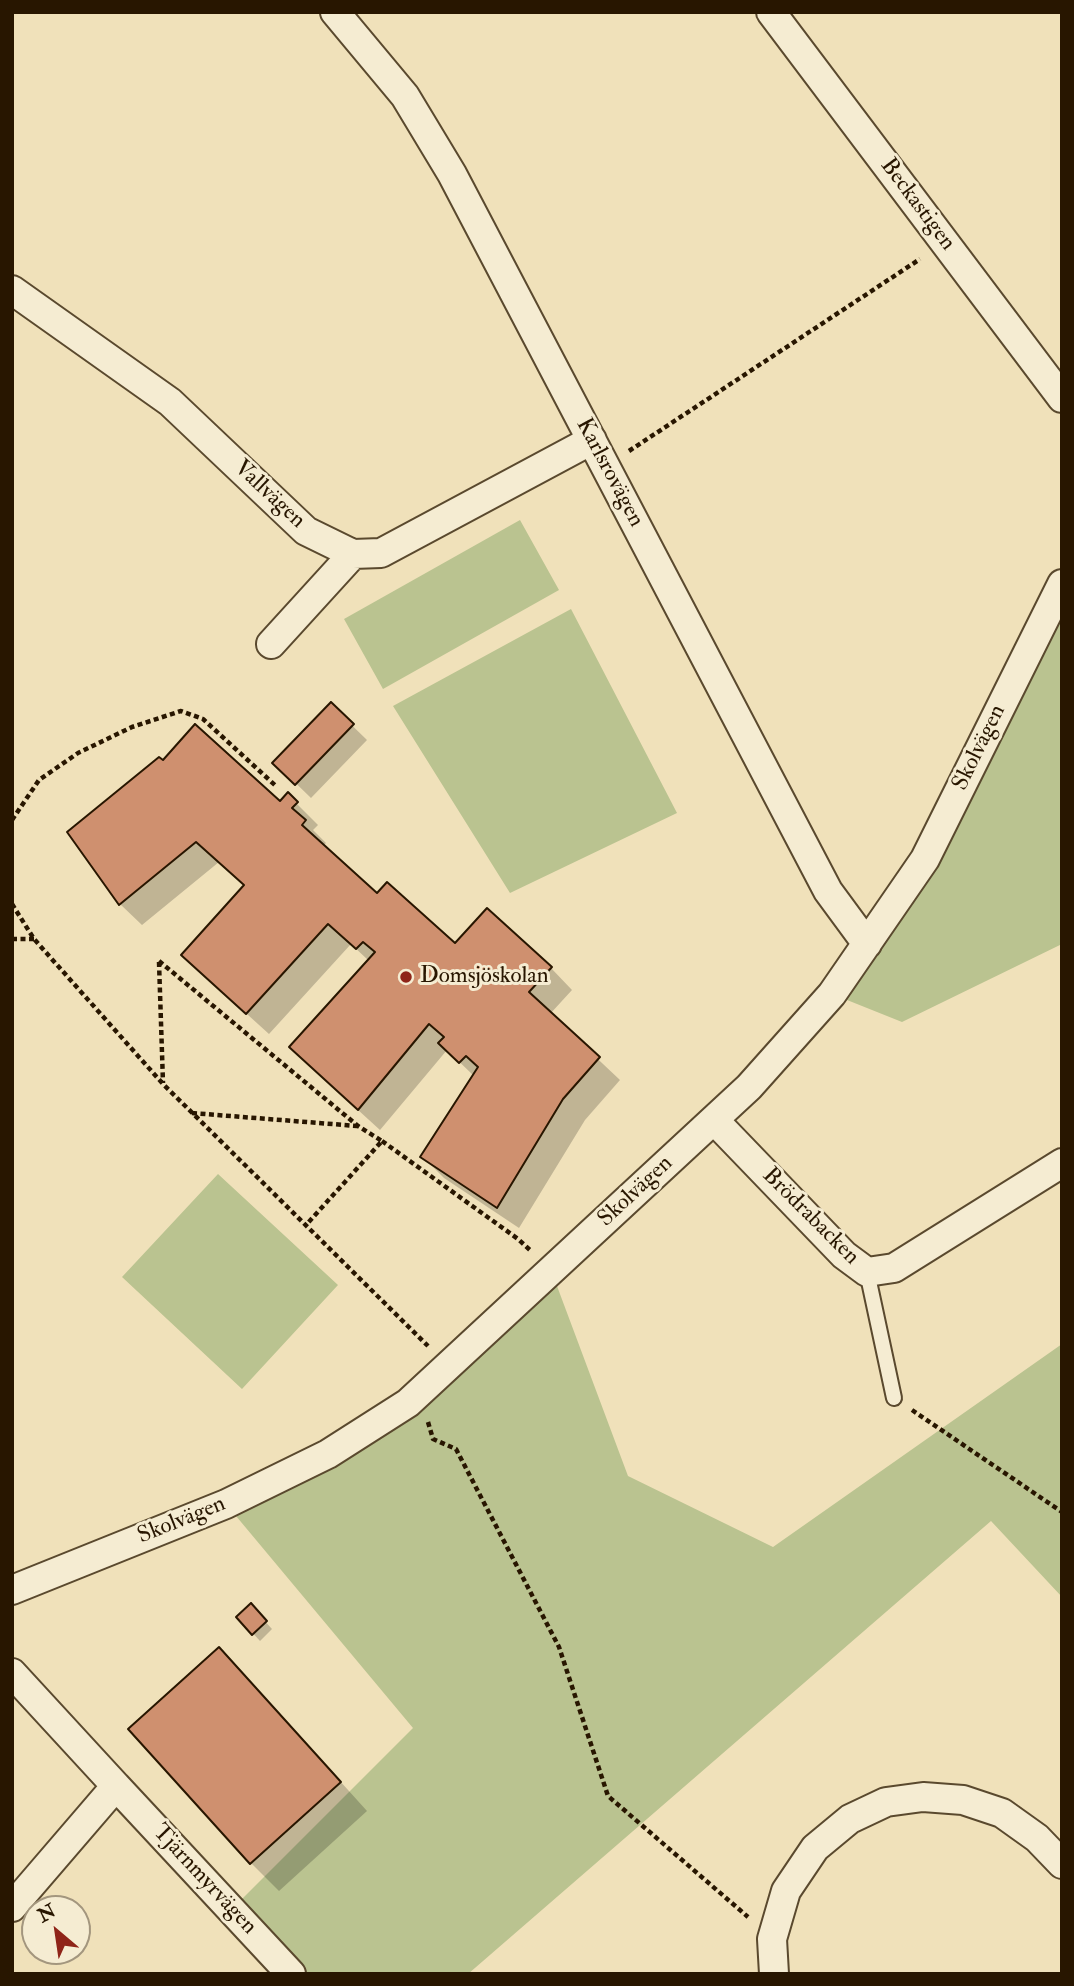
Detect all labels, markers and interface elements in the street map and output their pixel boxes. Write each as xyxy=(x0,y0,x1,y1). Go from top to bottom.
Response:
street label: Beckastigen xyxy=(873,153,961,257)
street label: Karlsrovägen xyxy=(569,414,649,532)
street label: Vallvägen xyxy=(228,455,310,535)
street label: Skolvägen xyxy=(947,701,1013,795)
place label: Domsjöskolan xyxy=(420,963,549,991)
marker: Domsjöskolan xyxy=(398,969,414,985)
street label: Skolvägen xyxy=(593,1150,679,1234)
street label: Brödrabacken xyxy=(756,1163,864,1271)
street label: Skolvägen xyxy=(134,1491,230,1551)
street label: Tjärnmyrvägen xyxy=(146,1819,262,1941)
north arrow xyxy=(21,1895,91,1965)
text: N xyxy=(34,1899,60,1928)

